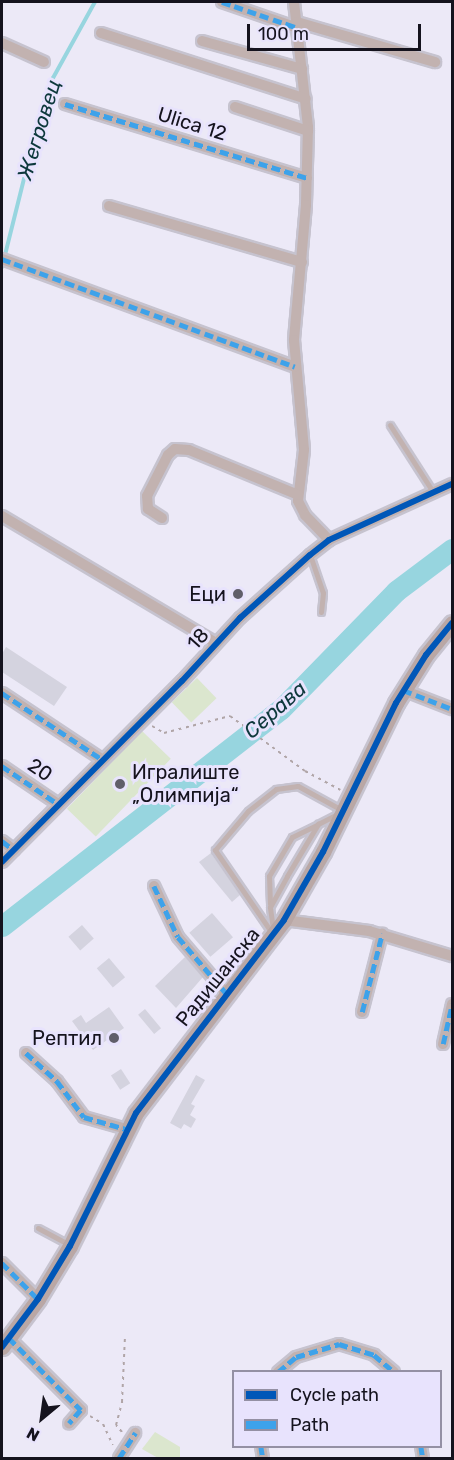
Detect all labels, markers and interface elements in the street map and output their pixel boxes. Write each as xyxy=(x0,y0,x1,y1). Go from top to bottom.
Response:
scale bar xyxy=(250,12,424,50)
text: 100 m xyxy=(258,23,309,45)
water label: Жегровец xyxy=(12,77,66,183)
street label: Ulica 12 xyxy=(155,102,229,146)
place label: Еци xyxy=(189,582,226,606)
marker: Еци xyxy=(231,587,245,601)
street label: 18 xyxy=(182,623,214,655)
water label: Серава xyxy=(239,676,311,744)
street label: 20 xyxy=(23,753,57,787)
place label: Игралиште „Олимпија“ xyxy=(132,760,239,807)
marker: Игралиште „Олимпија“ xyxy=(113,777,127,791)
street label: Радишанска xyxy=(171,923,265,1031)
place label: Рептил xyxy=(32,1026,102,1050)
marker: Рептил xyxy=(107,1031,121,1045)
legend xyxy=(232,1370,442,1448)
text: Cycle path xyxy=(290,1384,379,1406)
north arrow xyxy=(12,1388,72,1448)
text: Path xyxy=(290,1414,329,1436)
text: N xyxy=(23,1423,43,1445)

